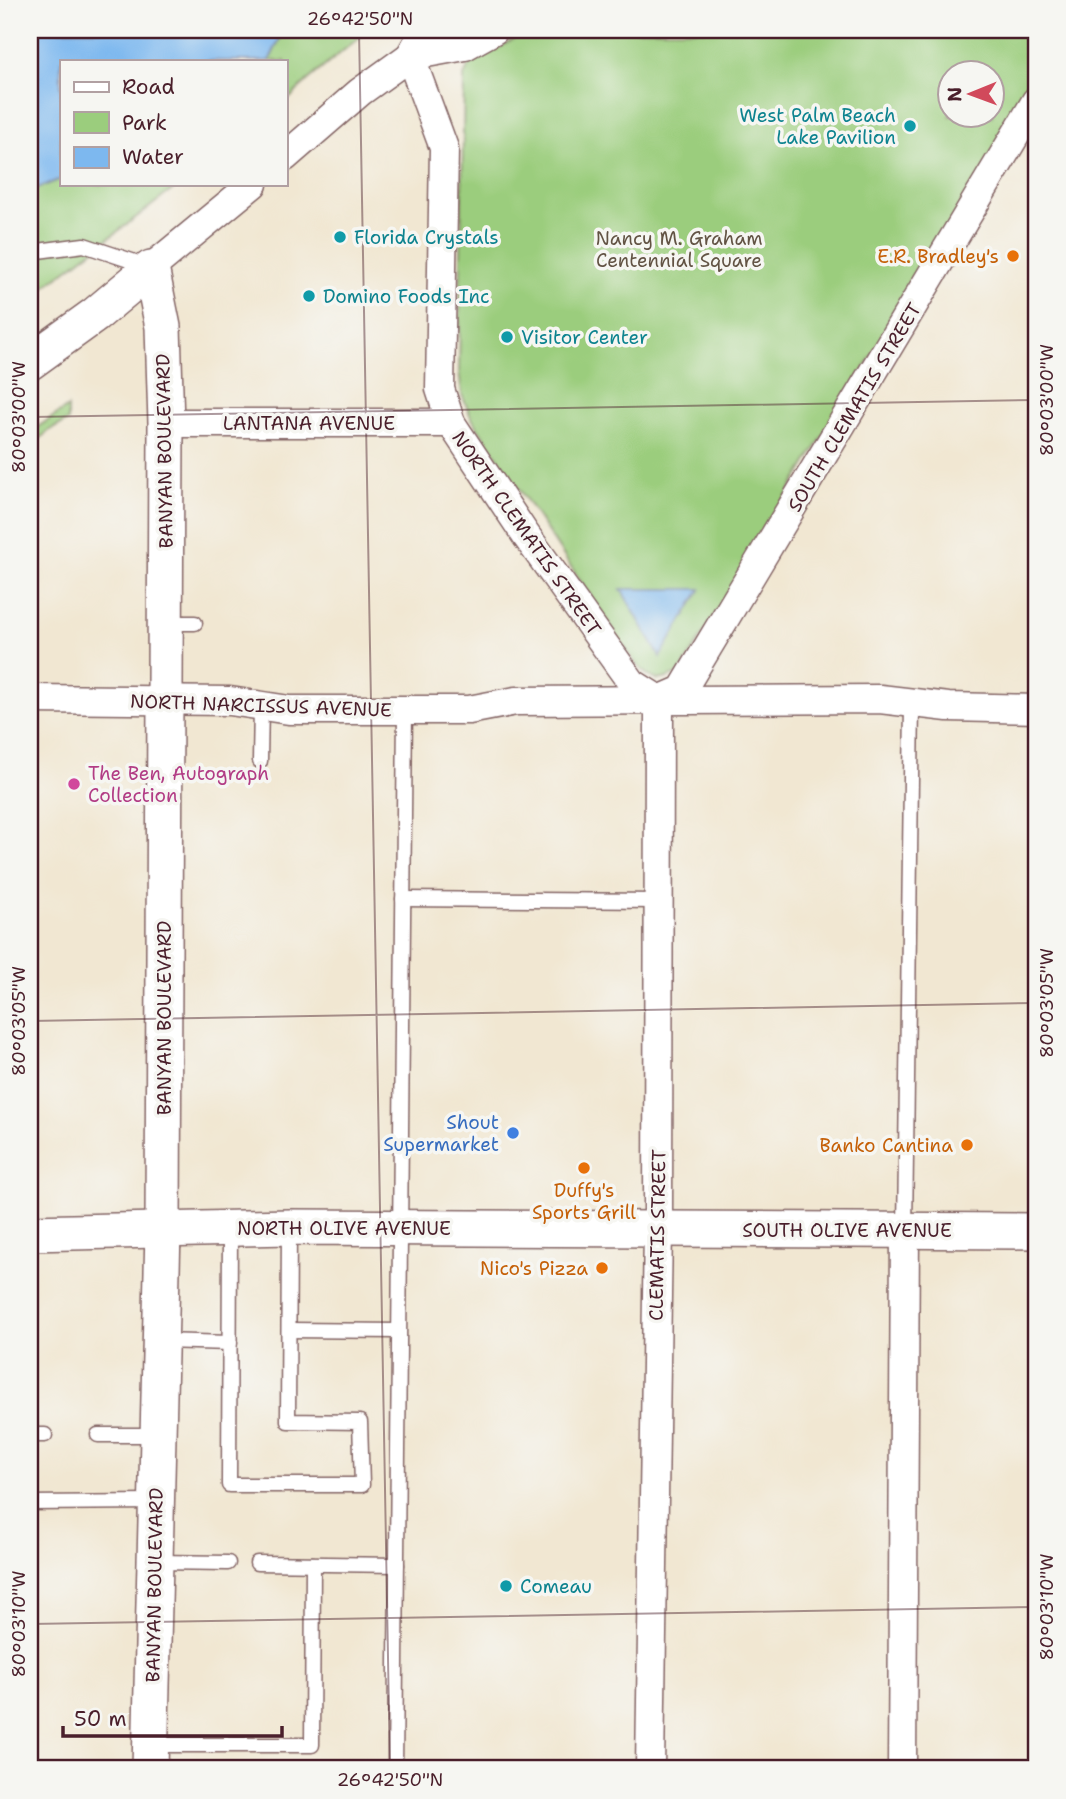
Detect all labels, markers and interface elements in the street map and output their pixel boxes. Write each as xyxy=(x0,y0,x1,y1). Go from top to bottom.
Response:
text: 26°42'50"N xyxy=(307,7,413,31)
legend xyxy=(60,60,287,186)
north arrow xyxy=(936,60,1006,130)
text: Road xyxy=(122,73,175,101)
text: N xyxy=(942,87,967,102)
place label: West Palm Beach Lake Pavilion xyxy=(739,103,896,150)
text: Park xyxy=(122,109,167,137)
marker: West Palm Beach Lake Pavilion xyxy=(902,118,918,134)
text: Water xyxy=(122,143,184,171)
place label: Florida Crystals xyxy=(354,225,499,250)
park label: Nancy M. Graham Centennial Square xyxy=(595,226,763,273)
marker: Florida Crystals xyxy=(332,229,348,245)
place label: E.R. Bradley's xyxy=(877,244,999,269)
marker: E.R. Bradley's xyxy=(1005,248,1021,264)
place label: Domino Foods Inc xyxy=(323,284,490,309)
marker: Domino Foods Inc xyxy=(301,288,317,304)
street label: SOUTH CLEMATIS STREET xyxy=(782,298,927,516)
place label: Visitor Center xyxy=(521,325,648,350)
marker: Visitor Center xyxy=(499,329,515,345)
text: 80°03'00"W xyxy=(1035,344,1059,456)
street label: BANYAN BOULEVARD xyxy=(150,353,179,549)
text: 80°03'00"W xyxy=(7,361,31,473)
street label: LANTANA AVENUE xyxy=(223,411,395,436)
street label: NORTH CLEMATIS STREET xyxy=(446,426,607,641)
street label: NORTH NARCISSUS AVENUE xyxy=(130,688,392,723)
place label: The Ben, Autograph Collection xyxy=(88,761,269,808)
marker: The Ben, Autograph Collection xyxy=(66,776,82,792)
street label: BANYAN BOULEVARD xyxy=(152,921,177,1115)
text: 80°03'05"W xyxy=(1035,948,1059,1058)
text: 80°03'05"W xyxy=(7,966,31,1076)
place label: Shout Supermarket xyxy=(383,1110,499,1157)
marker: Shout Supermarket xyxy=(505,1125,521,1141)
place label: Banko Cantina xyxy=(820,1133,953,1158)
marker: Banko Cantina xyxy=(959,1137,975,1153)
street label: CLEMATIS STREET xyxy=(644,1149,672,1321)
marker: Duffy's Sports Grill xyxy=(576,1160,592,1176)
place label: Duffy's Sports Grill xyxy=(532,1178,636,1225)
street label: NORTH OLIVE AVENUE xyxy=(237,1216,451,1241)
street label: SOUTH OLIVE AVENUE xyxy=(742,1218,952,1243)
place label: Nico's Pizza xyxy=(480,1256,588,1281)
marker: Nico's Pizza xyxy=(594,1260,610,1276)
street label: BANYAN BOULEVARD xyxy=(140,1487,169,1683)
text: 80°03'10"W xyxy=(1035,1553,1059,1661)
text: 80°03'10"W xyxy=(7,1570,31,1678)
place label: Comeau xyxy=(520,1574,592,1599)
marker: Comeau xyxy=(498,1578,514,1594)
scale bar xyxy=(63,1694,282,1738)
text: 50 m xyxy=(74,1705,127,1733)
text: 26°42'50"N xyxy=(337,1768,443,1792)

